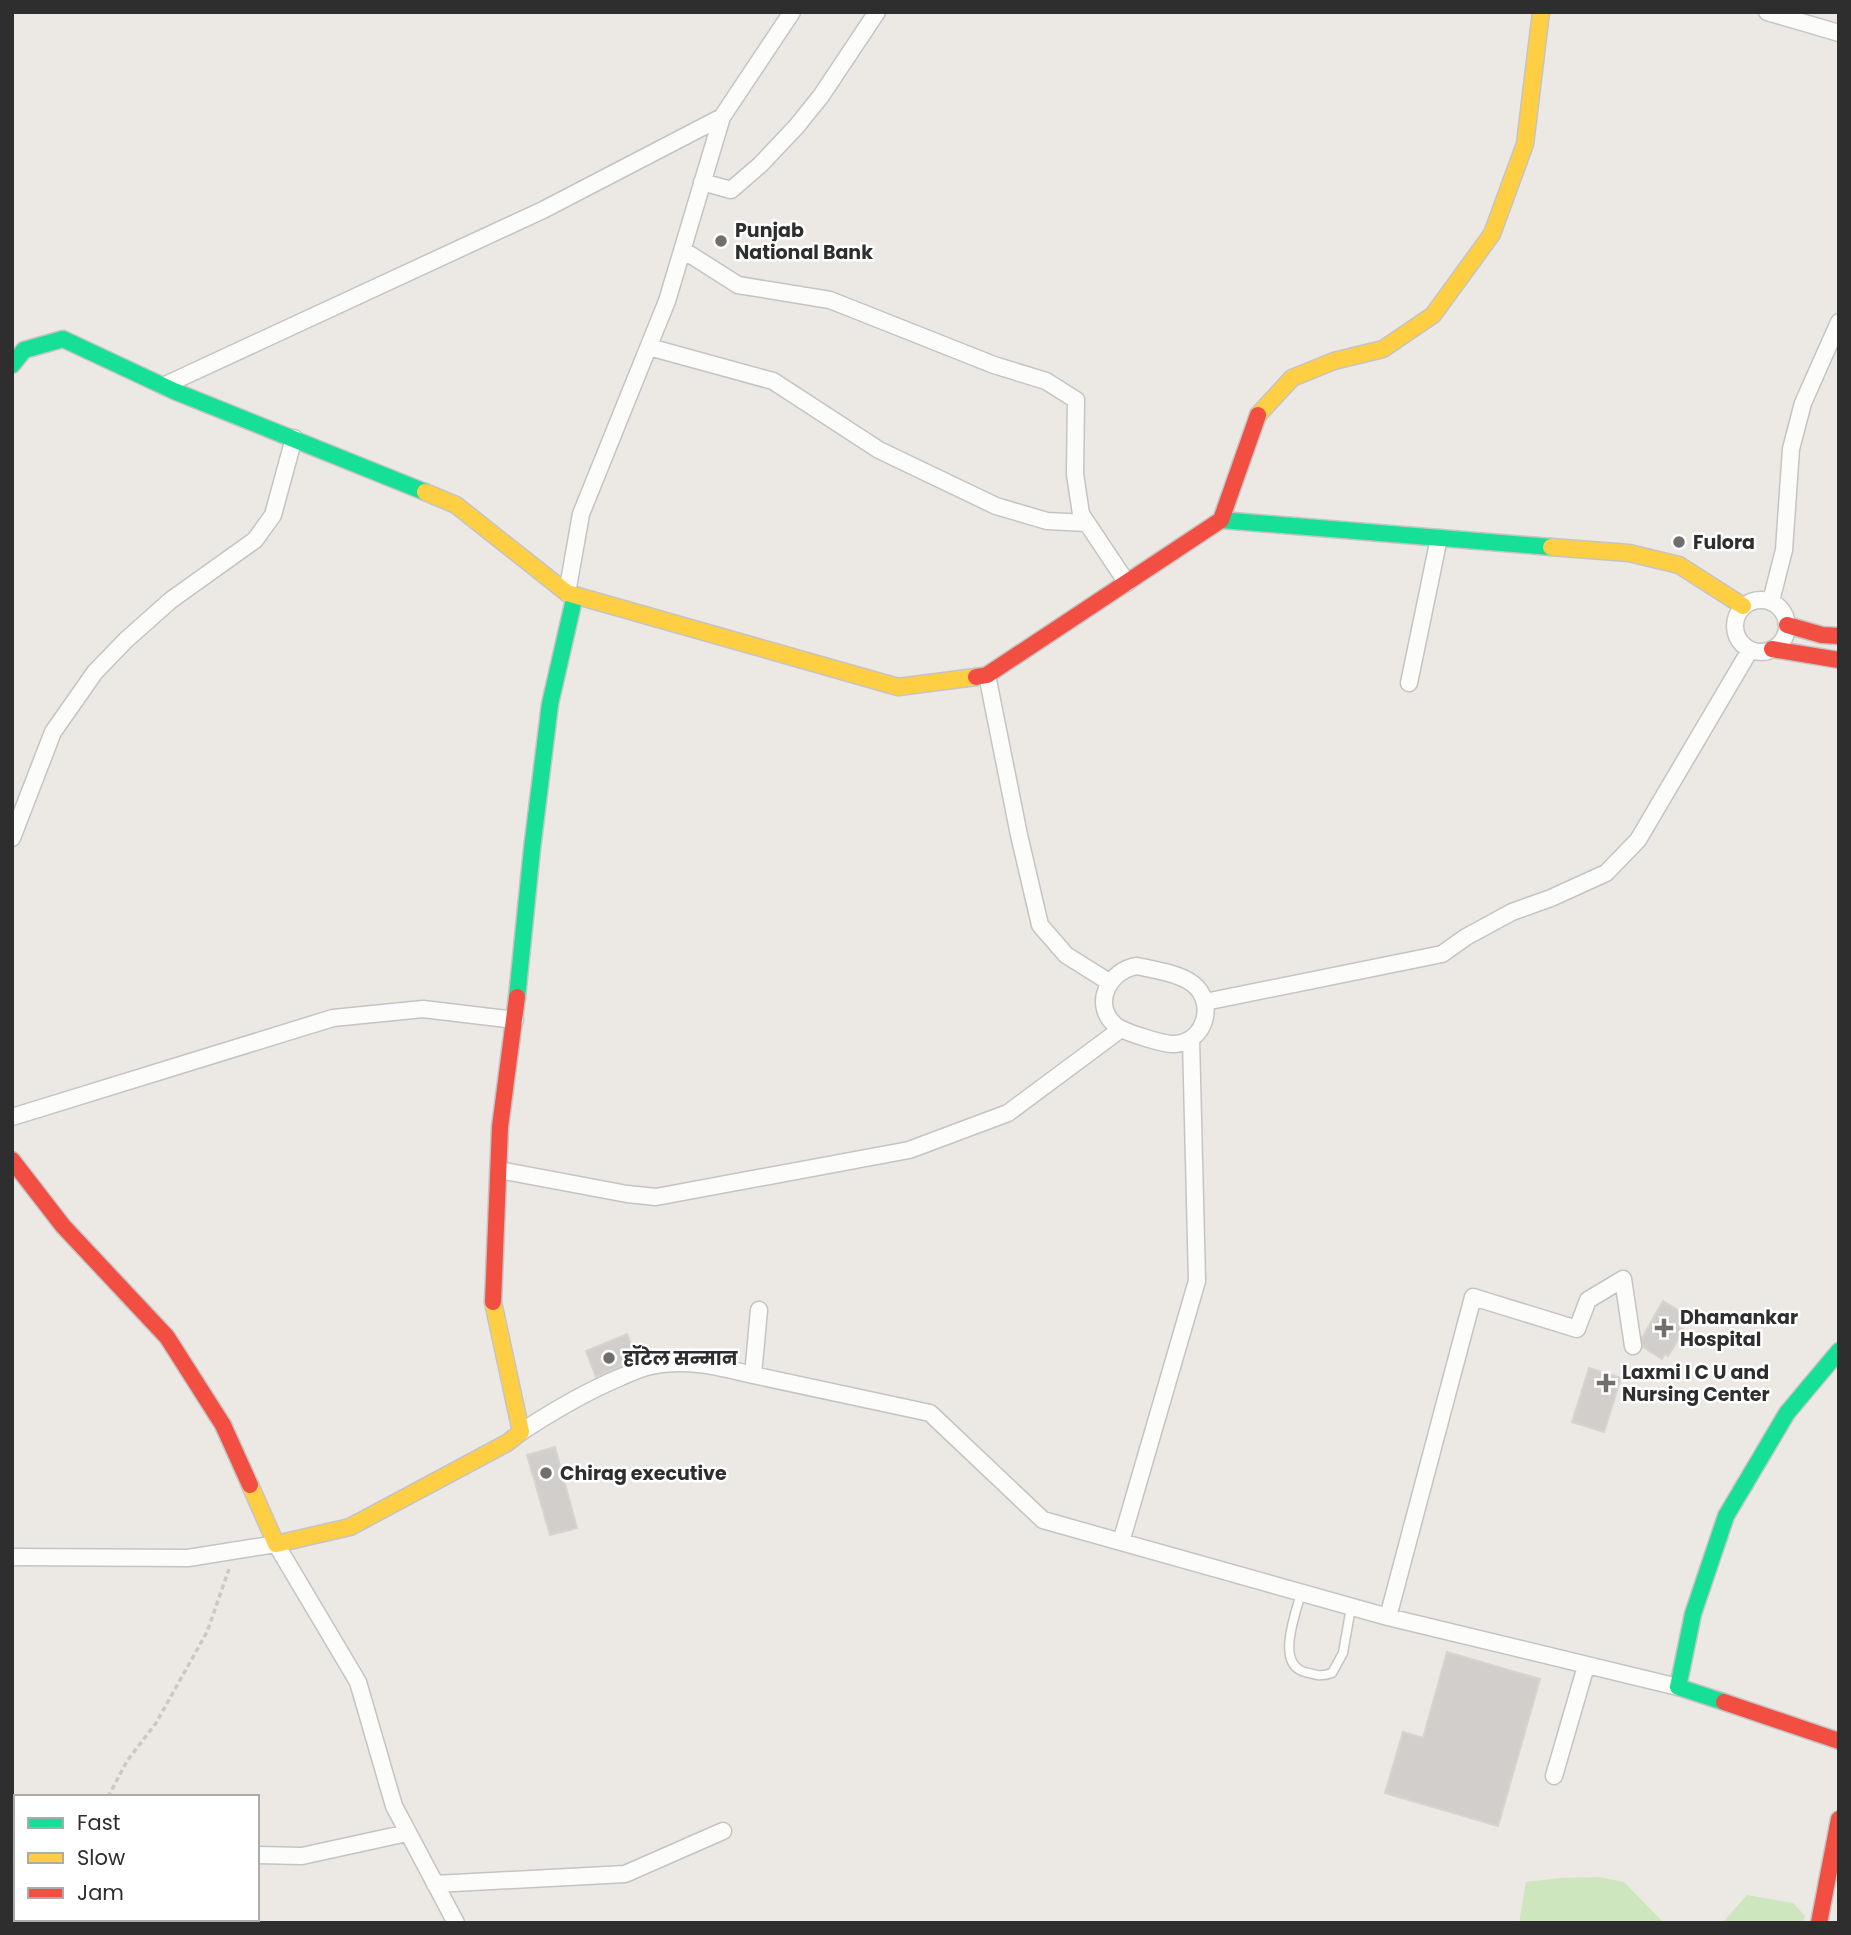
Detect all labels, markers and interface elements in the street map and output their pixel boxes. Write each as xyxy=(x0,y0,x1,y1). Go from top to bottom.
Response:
place label: Punjab National Bank xyxy=(735,217,873,266)
marker: Punjab National Bank xyxy=(713,233,729,249)
place label: Fulora xyxy=(1693,529,1755,556)
marker: Fulora xyxy=(1671,534,1687,550)
place label: Dhamankar Hospital xyxy=(1680,1304,1798,1353)
marker: Dhamankar Hospital xyxy=(1654,1318,1674,1338)
place label: हॉटेल सन्मान xyxy=(622,1345,738,1372)
marker: हॉटेल सन्मान xyxy=(601,1350,617,1366)
place label: Laxmi I C U and Nursing Center xyxy=(1622,1359,1770,1408)
marker: Laxmi I C U and Nursing Center xyxy=(1596,1373,1616,1393)
place label: Chirag executive xyxy=(560,1460,727,1487)
marker: Chirag executive xyxy=(538,1465,554,1481)
legend xyxy=(14,1795,259,1921)
text: Fast xyxy=(77,1808,120,1837)
text: Slow xyxy=(77,1843,125,1872)
text: Jam xyxy=(77,1878,124,1907)

